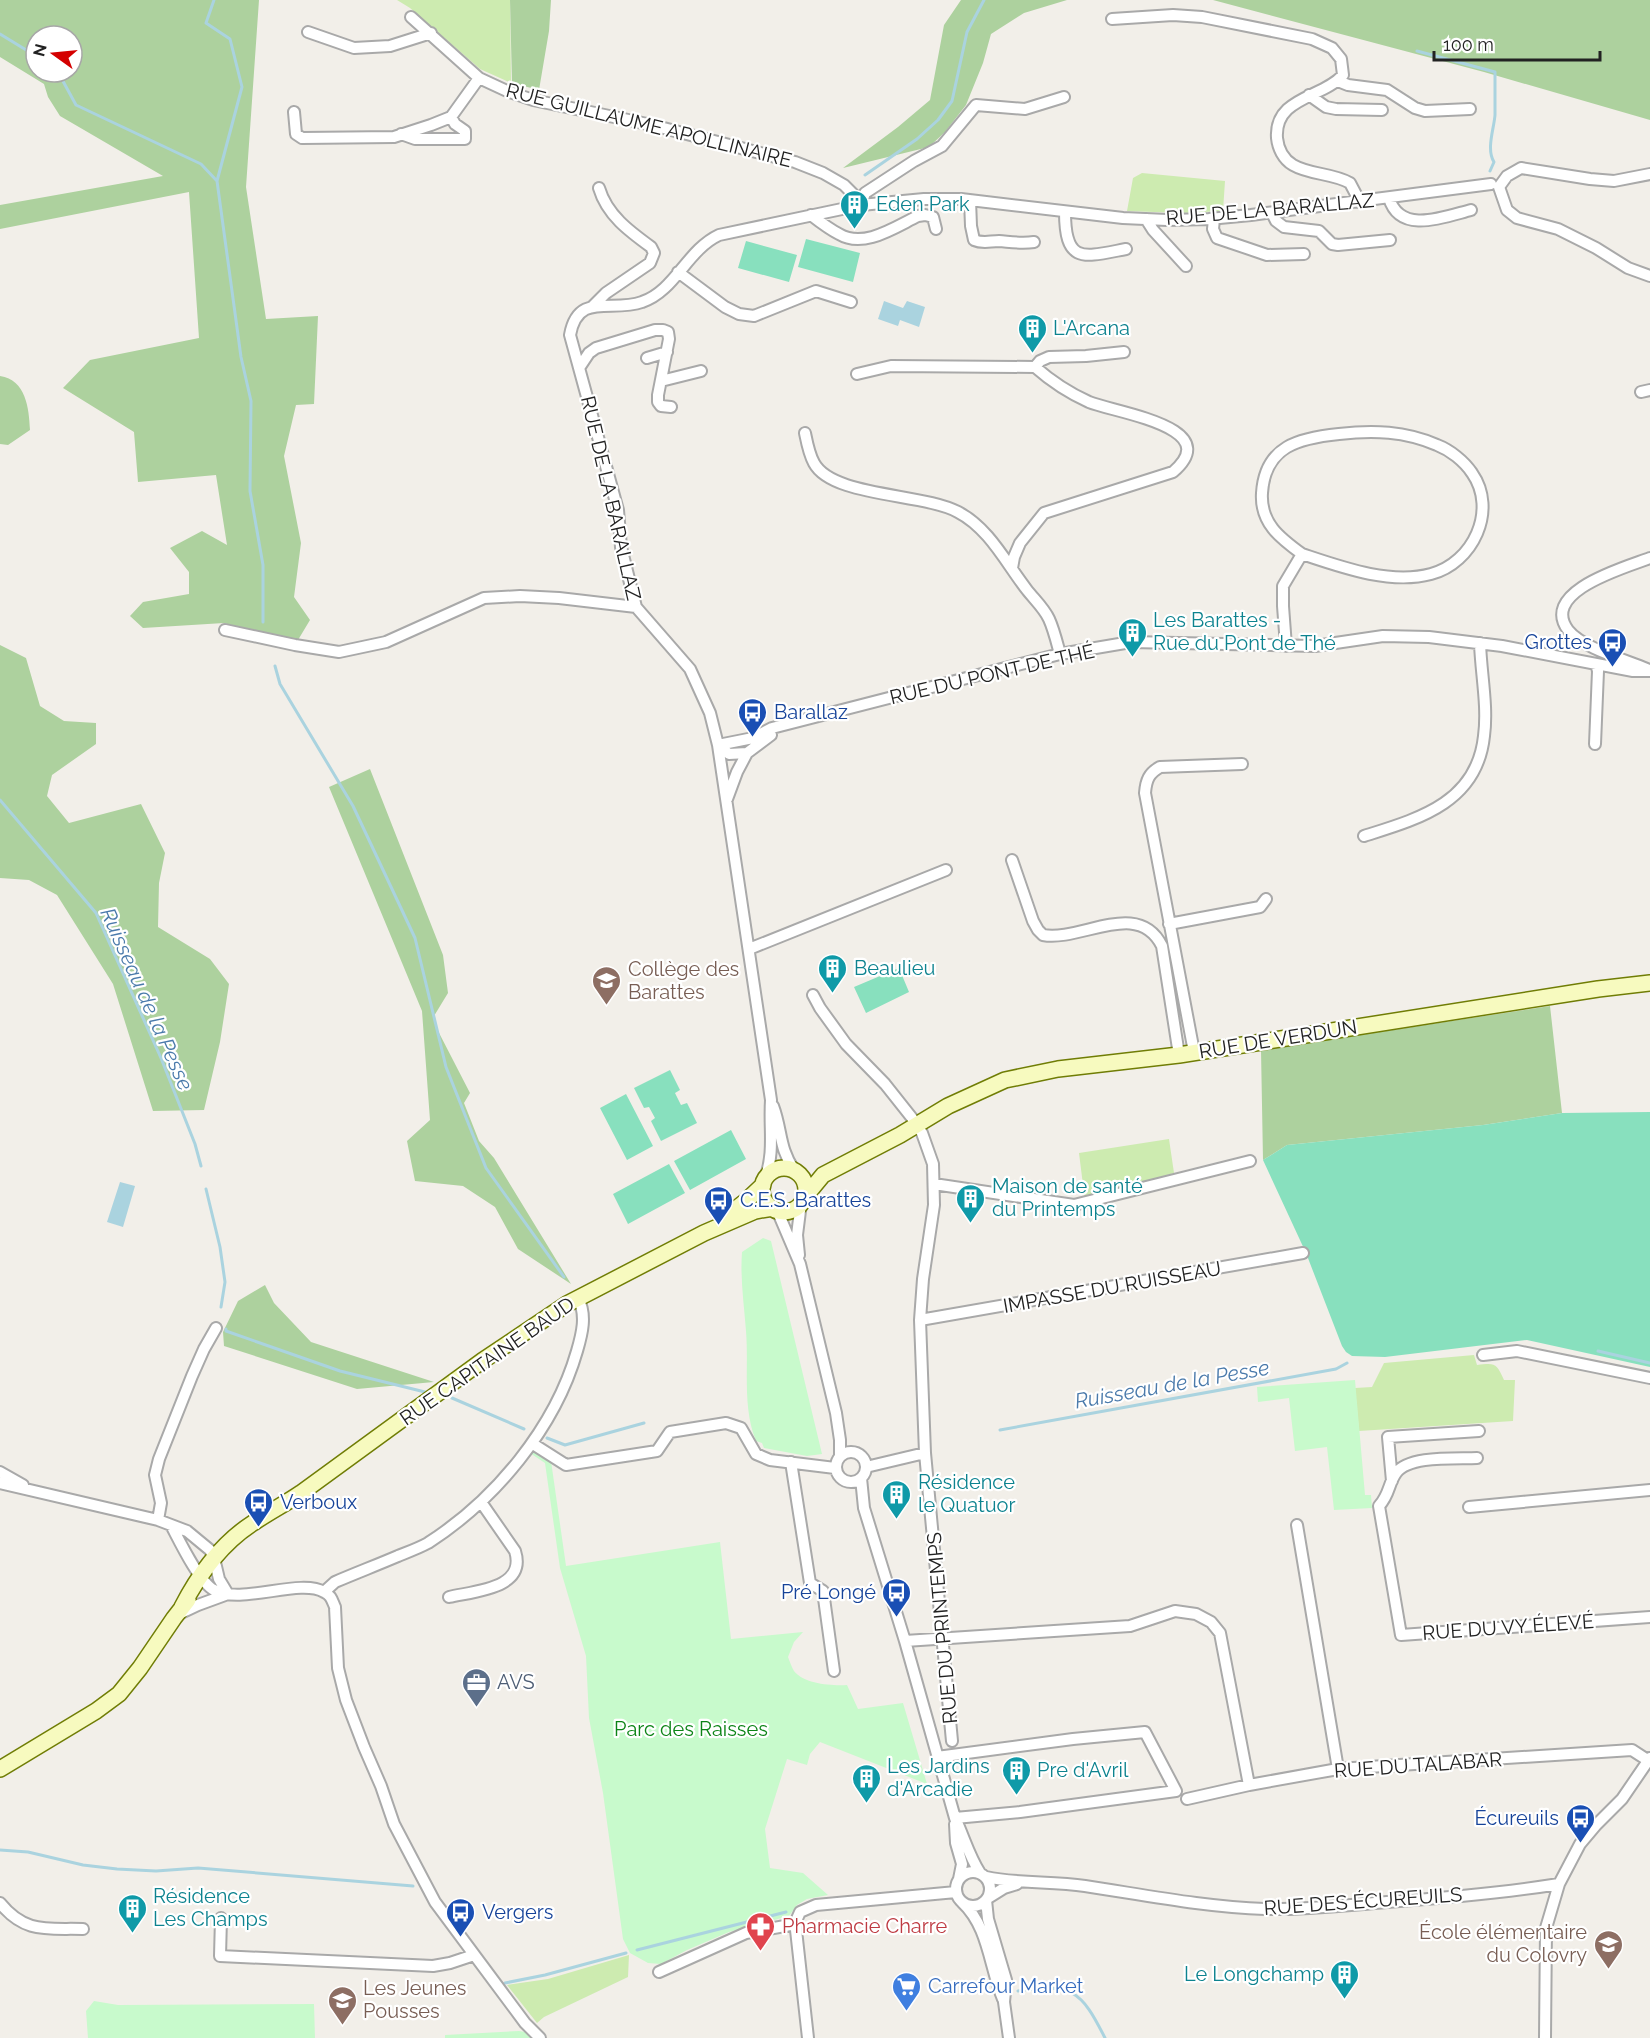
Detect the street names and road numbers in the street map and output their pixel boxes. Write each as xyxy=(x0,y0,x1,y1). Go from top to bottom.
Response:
street label: RUE GUILLAUME APOLLINAIRE xyxy=(504,78,794,172)
street label: RUE DE LA BARALLAZ xyxy=(1165,188,1375,230)
street label: RUE DE LA BARALLAZ xyxy=(576,393,646,603)
street label: RUE DU PONT DE THÉ xyxy=(887,639,1097,709)
street label: RUE DE VERDUN xyxy=(1197,1015,1359,1063)
street label: IMPASSE DU RUISSEAU xyxy=(1001,1256,1223,1318)
street label: RUE CAPITAINE BAUD xyxy=(395,1292,579,1430)
street label: RUE DU PRINTEMPS xyxy=(922,1531,962,1725)
street label: RUE DU VY ÉLEVÉ xyxy=(1421,1609,1595,1645)
street label: RUE DU TALABAR xyxy=(1333,1747,1503,1783)
street label: RUE DES ÉCUREUILS xyxy=(1263,1882,1463,1920)

